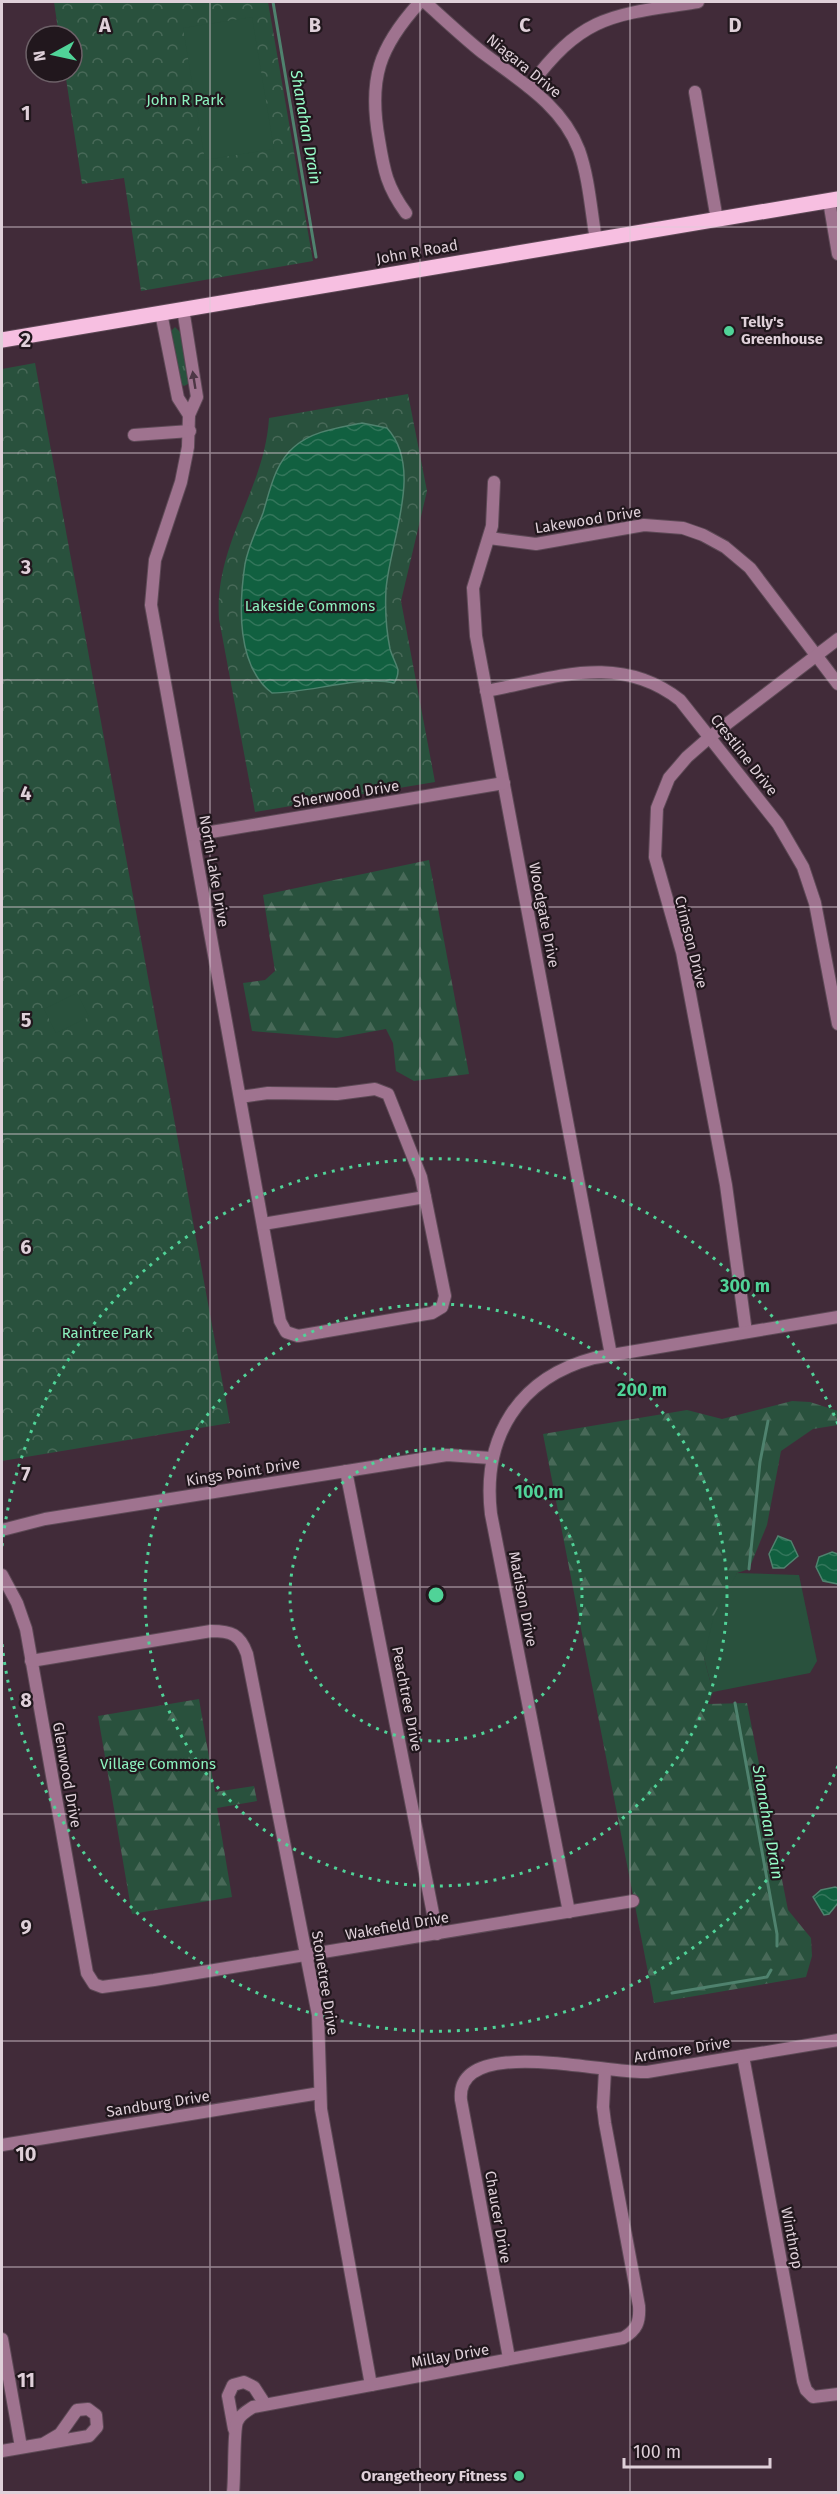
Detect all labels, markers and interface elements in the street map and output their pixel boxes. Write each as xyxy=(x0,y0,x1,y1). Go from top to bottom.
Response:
text: A xyxy=(98,13,112,37)
text: B xyxy=(309,13,321,37)
text: C xyxy=(519,13,531,37)
text: D xyxy=(728,13,742,37)
north arrow xyxy=(24,24,84,84)
street label: Niagara Drive xyxy=(483,30,565,102)
text: N xyxy=(29,49,50,63)
water label: Shanahan Drain xyxy=(286,67,325,186)
park label: John R Park xyxy=(146,91,224,109)
text: 1 xyxy=(21,101,31,125)
street label: John R Road xyxy=(375,236,459,268)
place label: Telly's Greenhouse xyxy=(741,313,823,348)
marker: Telly's Greenhouse xyxy=(722,324,736,338)
text: 2 xyxy=(21,328,31,352)
one-way arrow xyxy=(190,370,199,389)
street label: Lakewood Drive xyxy=(533,503,643,537)
text: 3 xyxy=(20,555,31,579)
park label: Lakeside Commons xyxy=(245,597,375,615)
street label: Crestline Drive xyxy=(707,711,781,799)
street label: Sherwood Drive xyxy=(292,777,400,811)
text: 4 xyxy=(20,781,32,805)
street label: North Lake Drive xyxy=(195,814,233,928)
street label: Woodgate Drive xyxy=(525,861,563,969)
street label: Crimson Drive xyxy=(671,894,711,990)
text: 5 xyxy=(21,1008,32,1032)
text: 6 xyxy=(20,1235,32,1259)
text: 300 m xyxy=(719,1275,770,1297)
park label: Raintree Park xyxy=(62,1324,153,1342)
text: 200 m xyxy=(617,1379,667,1401)
street label: Kings Point Drive xyxy=(185,1454,301,1490)
text: 7 xyxy=(21,1462,31,1486)
text: 100 m xyxy=(515,1481,563,1503)
street label: Madison Drive xyxy=(505,1550,541,1648)
centre of rings xyxy=(426,1585,446,1605)
street label: Peachtree Drive xyxy=(388,1645,426,1753)
text: 8 xyxy=(20,1688,32,1712)
street label: Glenwood Drive xyxy=(49,1721,85,1829)
park label: Village Commons xyxy=(100,1755,216,1773)
water label: Shanahan Drain xyxy=(748,1762,787,1881)
street label: Wakefield Drive xyxy=(344,1908,450,1944)
text: 9 xyxy=(20,1915,32,1939)
street label: Stonetree Drive xyxy=(308,1930,342,2036)
street label: Ardmore Drive xyxy=(633,2034,731,2066)
street label: Sandburg Drive xyxy=(105,2087,211,2121)
text: 10 xyxy=(16,2142,36,2166)
street label: Chaucer Drive xyxy=(481,2169,515,2265)
street label: Winthrop xyxy=(777,2206,807,2270)
street label: Millay Drive xyxy=(409,2340,491,2372)
text: 11 xyxy=(17,2368,35,2392)
scale bar xyxy=(624,2431,770,2469)
text: 100 m xyxy=(633,2441,681,2463)
place label: Orangetheory Fitness xyxy=(361,2467,507,2485)
marker: Orangetheory Fitness xyxy=(512,2469,526,2483)

